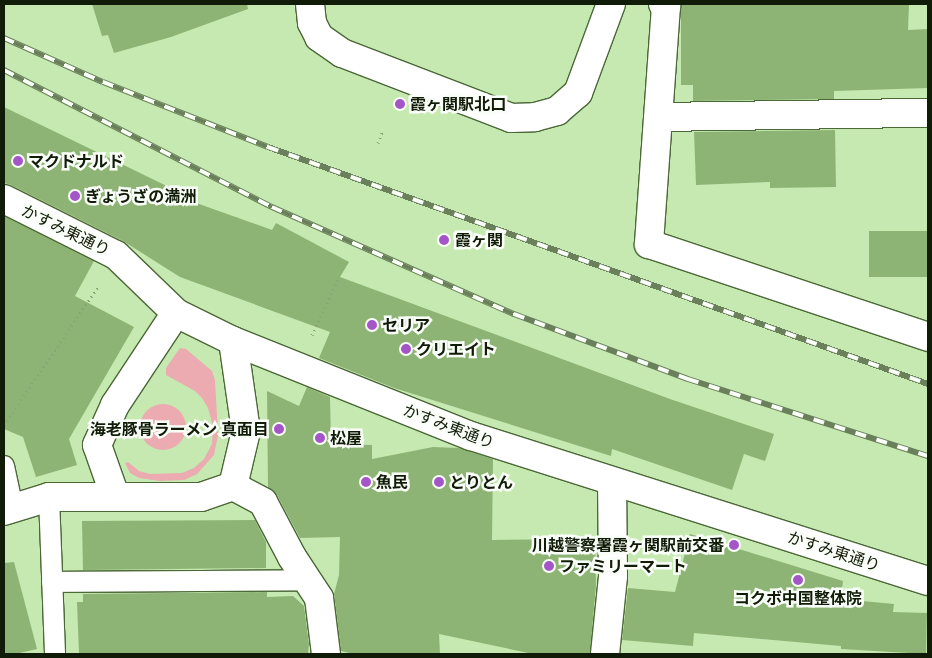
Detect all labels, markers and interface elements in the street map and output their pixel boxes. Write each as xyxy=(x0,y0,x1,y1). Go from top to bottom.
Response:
place label: 霞ヶ関駅北口 xyxy=(410,94,506,114)
marker: 霞ヶ関駅北口 xyxy=(394,98,406,110)
place label: マクドナルド xyxy=(28,151,124,171)
marker: マクドナルド xyxy=(12,155,24,167)
place label: ぎょうざの満洲 xyxy=(85,186,197,206)
marker: ぎょうざの満洲 xyxy=(69,190,81,202)
street label: かすみ東通り xyxy=(19,200,113,260)
place label: 霞ヶ関 xyxy=(455,230,503,250)
marker: 霞ヶ関 xyxy=(437,233,451,247)
place label: セリア xyxy=(382,315,430,335)
marker: セリア xyxy=(366,319,378,331)
place label: クリエイト xyxy=(416,339,496,359)
marker: クリエイト xyxy=(400,343,412,355)
street label: かすみ東通り xyxy=(401,400,497,452)
place label: 海老豚骨ラーメン 真面目 xyxy=(89,419,269,439)
marker: 海老豚骨ラーメン 真面目 xyxy=(273,423,285,435)
place label: 松屋 xyxy=(330,428,362,448)
marker: 松屋 xyxy=(314,432,326,444)
place label: 魚民 xyxy=(376,472,408,492)
place label: とりとん xyxy=(449,472,513,492)
marker: 魚民 xyxy=(360,476,372,488)
marker: とりとん xyxy=(433,476,445,488)
street label: かすみ東通り xyxy=(785,527,883,575)
place label: 川越警察署霞ヶ関駅前交番 xyxy=(532,535,724,555)
marker: 川越警察署霞ヶ関駅前交番 xyxy=(728,539,740,551)
place label: ファミリーマート xyxy=(559,556,687,576)
marker: ファミリーマート xyxy=(543,560,555,572)
marker: コクボ中国整体院 xyxy=(792,574,804,586)
place label: コクボ中国整体院 xyxy=(734,588,862,608)

